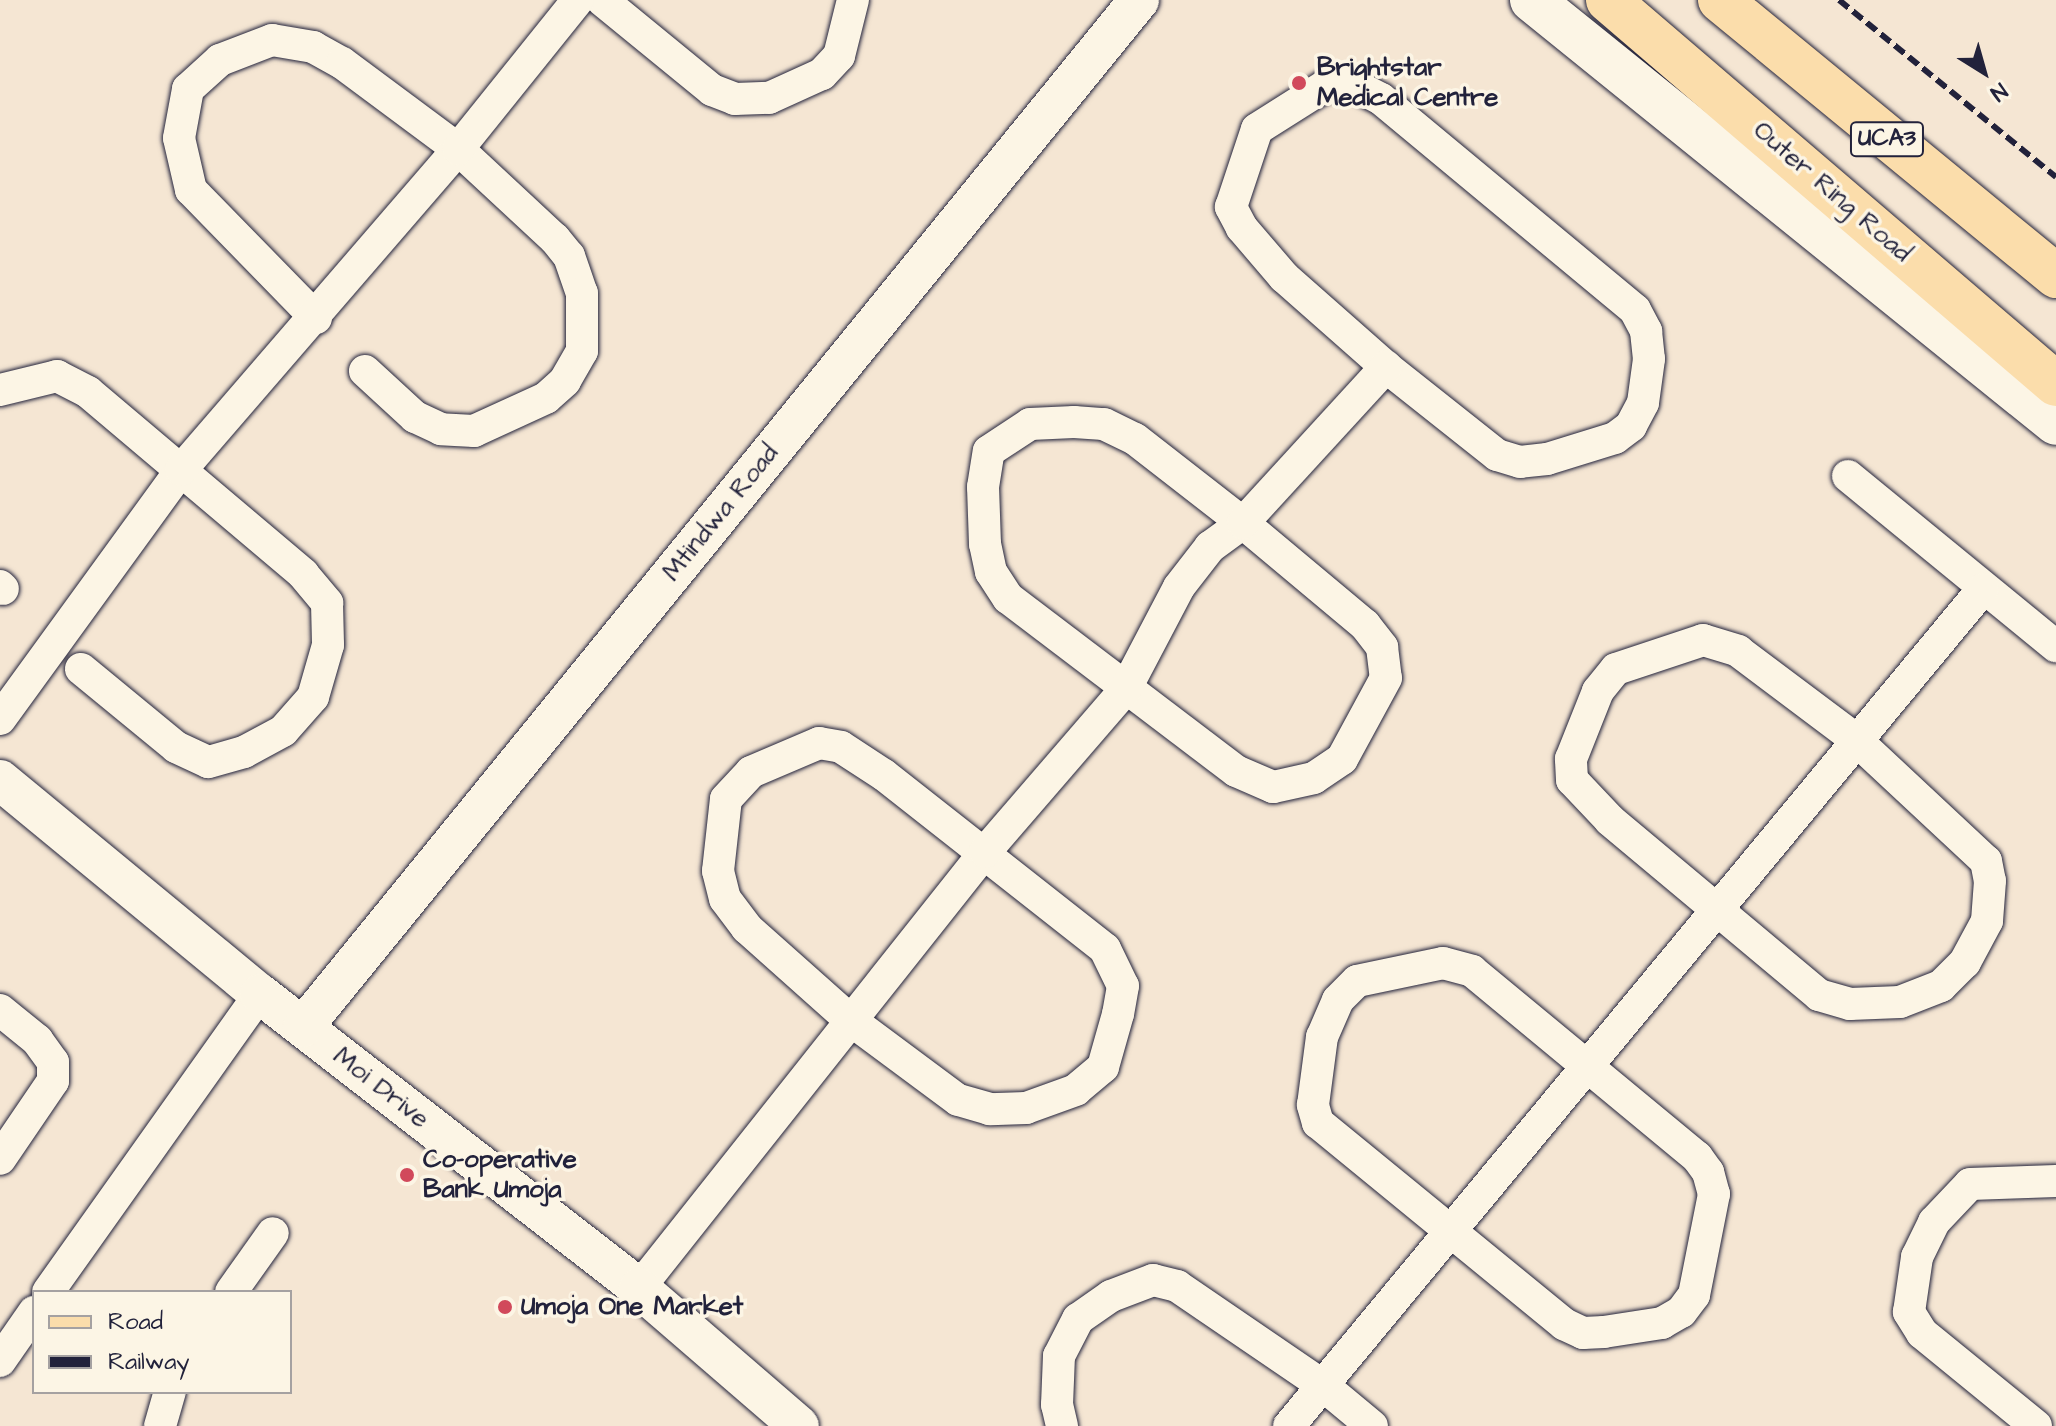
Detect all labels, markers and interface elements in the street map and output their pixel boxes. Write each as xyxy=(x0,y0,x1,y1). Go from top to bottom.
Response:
north arrow xyxy=(1944,32,2024,112)
place label: Brightstar Medical Centre xyxy=(1317,52,1498,114)
marker: Brightstar Medical Centre xyxy=(1288,72,1310,94)
text: N xyxy=(1984,75,2014,108)
street label: Outer Ring Road xyxy=(1747,115,1917,269)
road number: UCA3 xyxy=(1849,119,1925,159)
street label: Mtindwa Road xyxy=(656,438,786,588)
street label: Moi Drive xyxy=(327,1041,435,1135)
place label: Co-operative Bank Umoja xyxy=(423,1144,577,1206)
marker: Co-operative Bank Umoja xyxy=(398,1166,416,1184)
legend xyxy=(32,1290,292,1394)
place label: Umoja One Market xyxy=(521,1291,743,1323)
marker: Umoja One Market xyxy=(496,1298,514,1316)
text: Road xyxy=(108,1305,163,1339)
text: Railway xyxy=(108,1345,190,1379)

